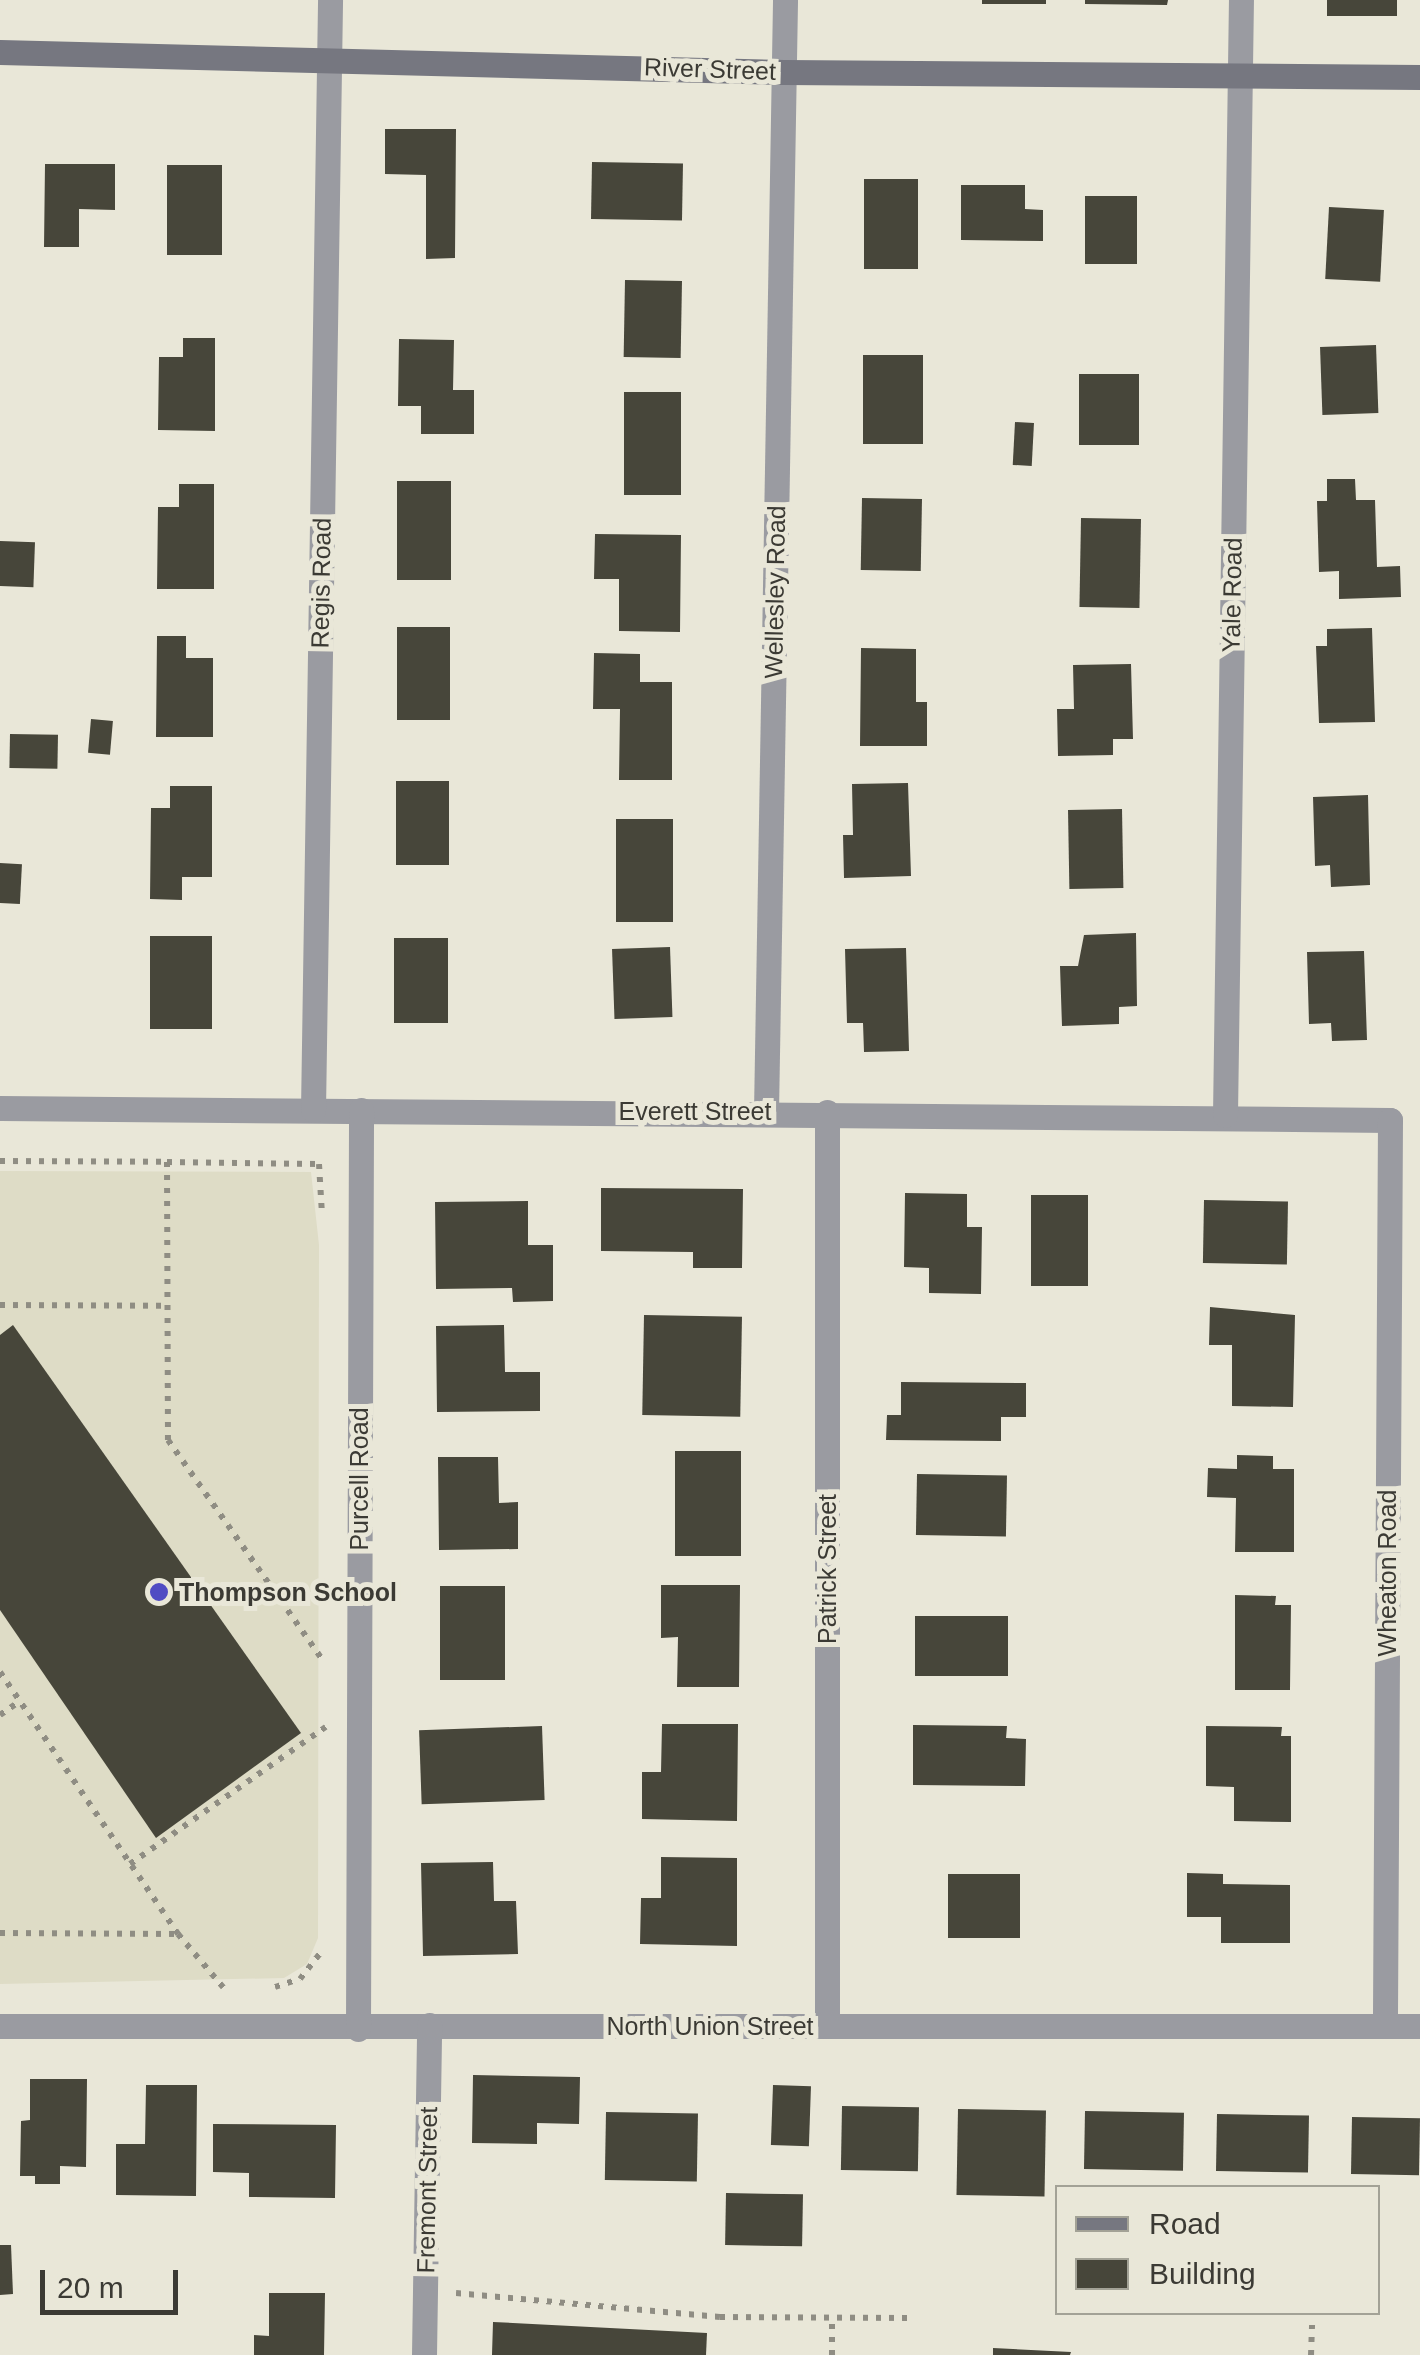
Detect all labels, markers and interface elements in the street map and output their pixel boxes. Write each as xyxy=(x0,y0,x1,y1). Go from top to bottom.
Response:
street label: River Street xyxy=(644,52,776,86)
street label: Wellesley Road xyxy=(758,505,792,679)
street label: Regis Road xyxy=(305,517,337,649)
street label: Yale Road xyxy=(1216,537,1248,653)
street label: Everett Street xyxy=(619,1096,771,1126)
street label: Purcell Road xyxy=(344,1407,374,1551)
street label: Wheaton Road xyxy=(1372,1490,1402,1656)
street label: Patrick Street xyxy=(812,1494,842,1644)
place label: Thompson School xyxy=(179,1577,397,1607)
marker: Thompson School xyxy=(148,1581,170,1603)
street label: North Union Street xyxy=(606,2011,814,2041)
street label: Fremont Street xyxy=(411,2106,443,2274)
legend xyxy=(1055,2185,1380,2315)
text: Road xyxy=(1149,2207,1221,2240)
scale bar xyxy=(45,2250,182,2312)
text: Building xyxy=(1149,2257,1256,2290)
text: 20 m xyxy=(57,2271,124,2304)

